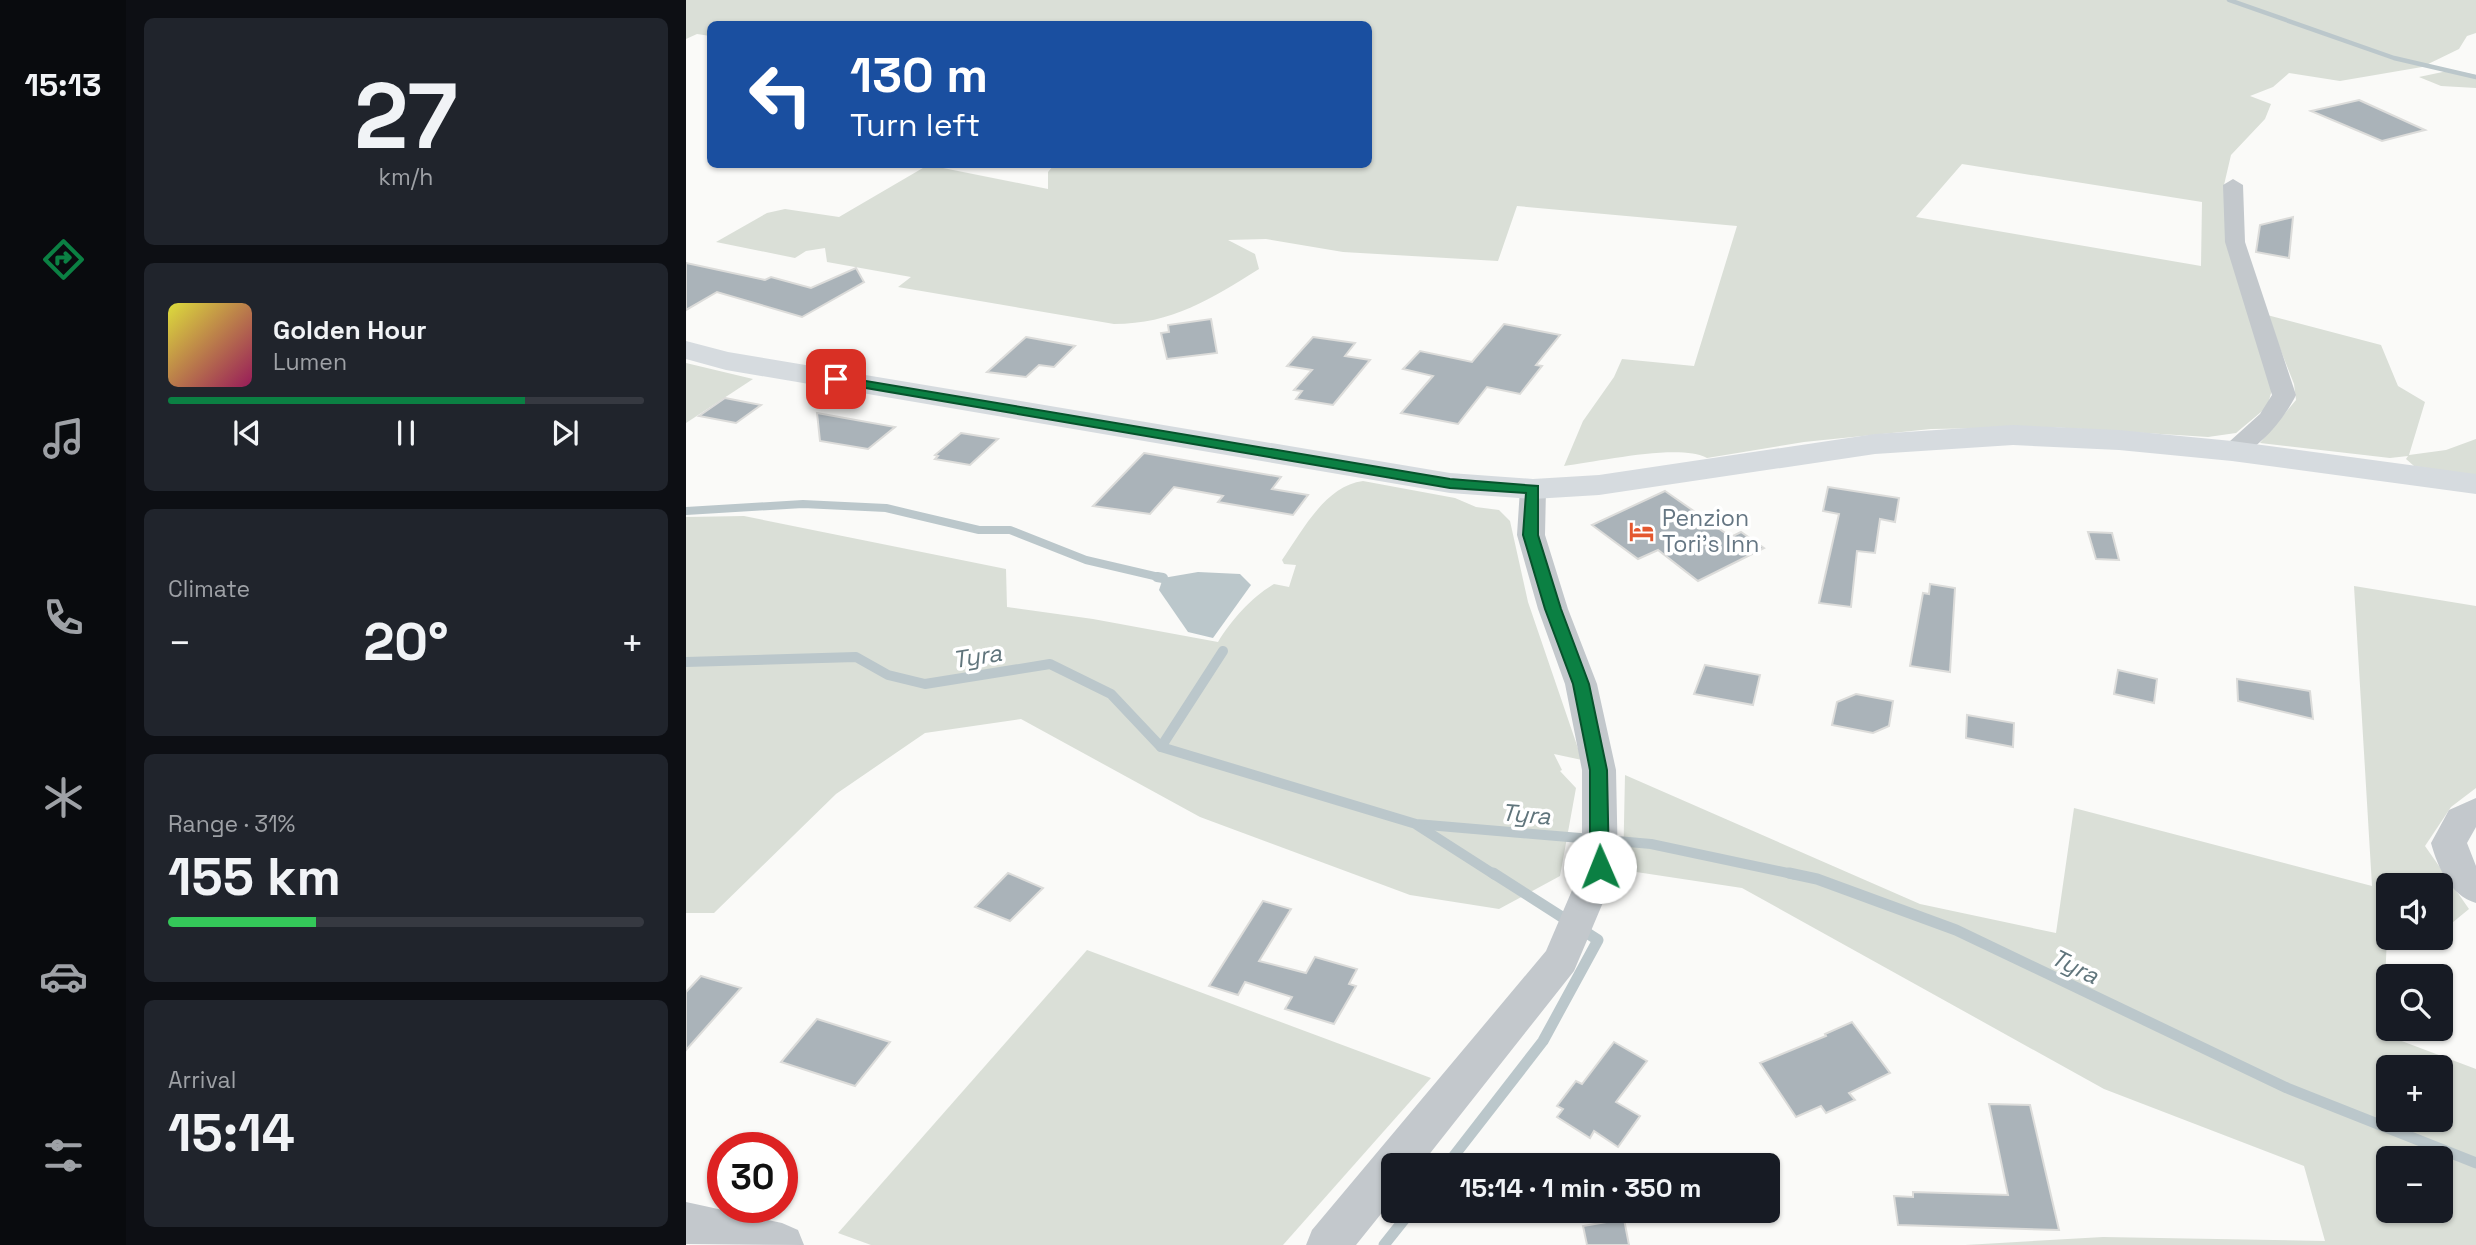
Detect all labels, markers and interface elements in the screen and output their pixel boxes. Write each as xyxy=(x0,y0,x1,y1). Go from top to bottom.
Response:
text: 130 m xyxy=(850,44,988,106)
icon: left xyxy=(735,49,826,140)
text: 27 xyxy=(354,58,458,175)
text: 15:13 xyxy=(24,65,102,105)
text: Turn left xyxy=(850,105,980,145)
text: km/h xyxy=(379,162,433,192)
icon: directions xyxy=(39,235,88,284)
text: Golden Hour xyxy=(273,313,427,347)
text: Lumen xyxy=(273,347,347,377)
pin xyxy=(806,349,866,409)
icon: arrive xyxy=(817,360,855,398)
icon: music xyxy=(39,414,88,463)
icon: previous xyxy=(228,414,266,452)
icon: pause xyxy=(387,414,425,452)
icon: next xyxy=(546,414,584,452)
place label: Penzion Tori's Inn xyxy=(1662,503,1759,559)
hotel icon: Penzion Tori's Inn xyxy=(1628,517,1656,545)
text: Climate xyxy=(168,574,250,604)
icon: phone xyxy=(39,593,88,642)
text: 20° xyxy=(363,609,449,675)
text: − xyxy=(168,619,192,667)
text: + xyxy=(620,619,644,667)
water label: Tyra xyxy=(950,637,1004,675)
icon: climate xyxy=(39,773,88,822)
water label: Tyra xyxy=(1500,796,1552,832)
text: Range · 31% xyxy=(168,809,295,839)
position arrow xyxy=(1563,830,1637,904)
text: 155 km xyxy=(168,844,341,910)
map controls xyxy=(2376,873,2453,1223)
button: sound xyxy=(2376,873,2453,950)
water label: Tyra xyxy=(2046,941,2104,991)
icon: car xyxy=(39,952,88,1001)
button: search xyxy=(2376,964,2453,1041)
button: + xyxy=(2376,1055,2453,1132)
text: Arrival xyxy=(168,1065,236,1095)
text: 15:14 xyxy=(168,1100,295,1166)
icon: filters xyxy=(39,1131,88,1180)
speed limit sign: 30 xyxy=(707,1132,798,1223)
button: − xyxy=(2376,1146,2453,1223)
text: 15:14 · 1 min · 350 m xyxy=(1460,1171,1701,1205)

